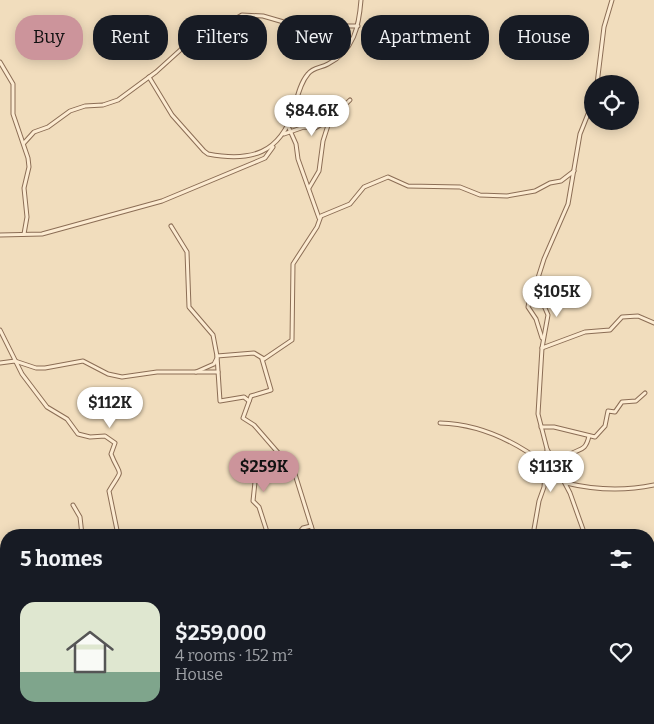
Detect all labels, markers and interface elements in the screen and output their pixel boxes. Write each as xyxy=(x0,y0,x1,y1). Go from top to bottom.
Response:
chip: Buy xyxy=(15,15,83,60)
chip: Rent xyxy=(93,15,168,60)
chip: Filters xyxy=(178,15,267,60)
chip: New xyxy=(277,15,351,60)
chip: Apartment xyxy=(361,15,489,60)
chip: House xyxy=(499,15,589,60)
map controls xyxy=(584,75,639,130)
button: locate xyxy=(584,75,639,130)
pin: $84.6K xyxy=(271,94,353,137)
text: $84.6K xyxy=(285,101,339,120)
pin: $105K xyxy=(522,276,592,318)
text: $105K xyxy=(534,282,580,301)
pin: $112K xyxy=(75,386,145,429)
text: $112K xyxy=(88,393,132,412)
pin: $259K xyxy=(229,450,299,493)
pin: $113K xyxy=(516,450,586,493)
text: $259K xyxy=(240,457,288,476)
text: $113K xyxy=(529,457,573,476)
icon: filters xyxy=(607,545,635,573)
text: 5 homes xyxy=(20,546,103,572)
text: $259,000 xyxy=(175,620,266,646)
icon: home xyxy=(60,622,120,682)
icon: heart xyxy=(607,638,635,666)
text: 4 rooms · 152 m² xyxy=(175,646,293,665)
text: House xyxy=(175,665,223,684)

